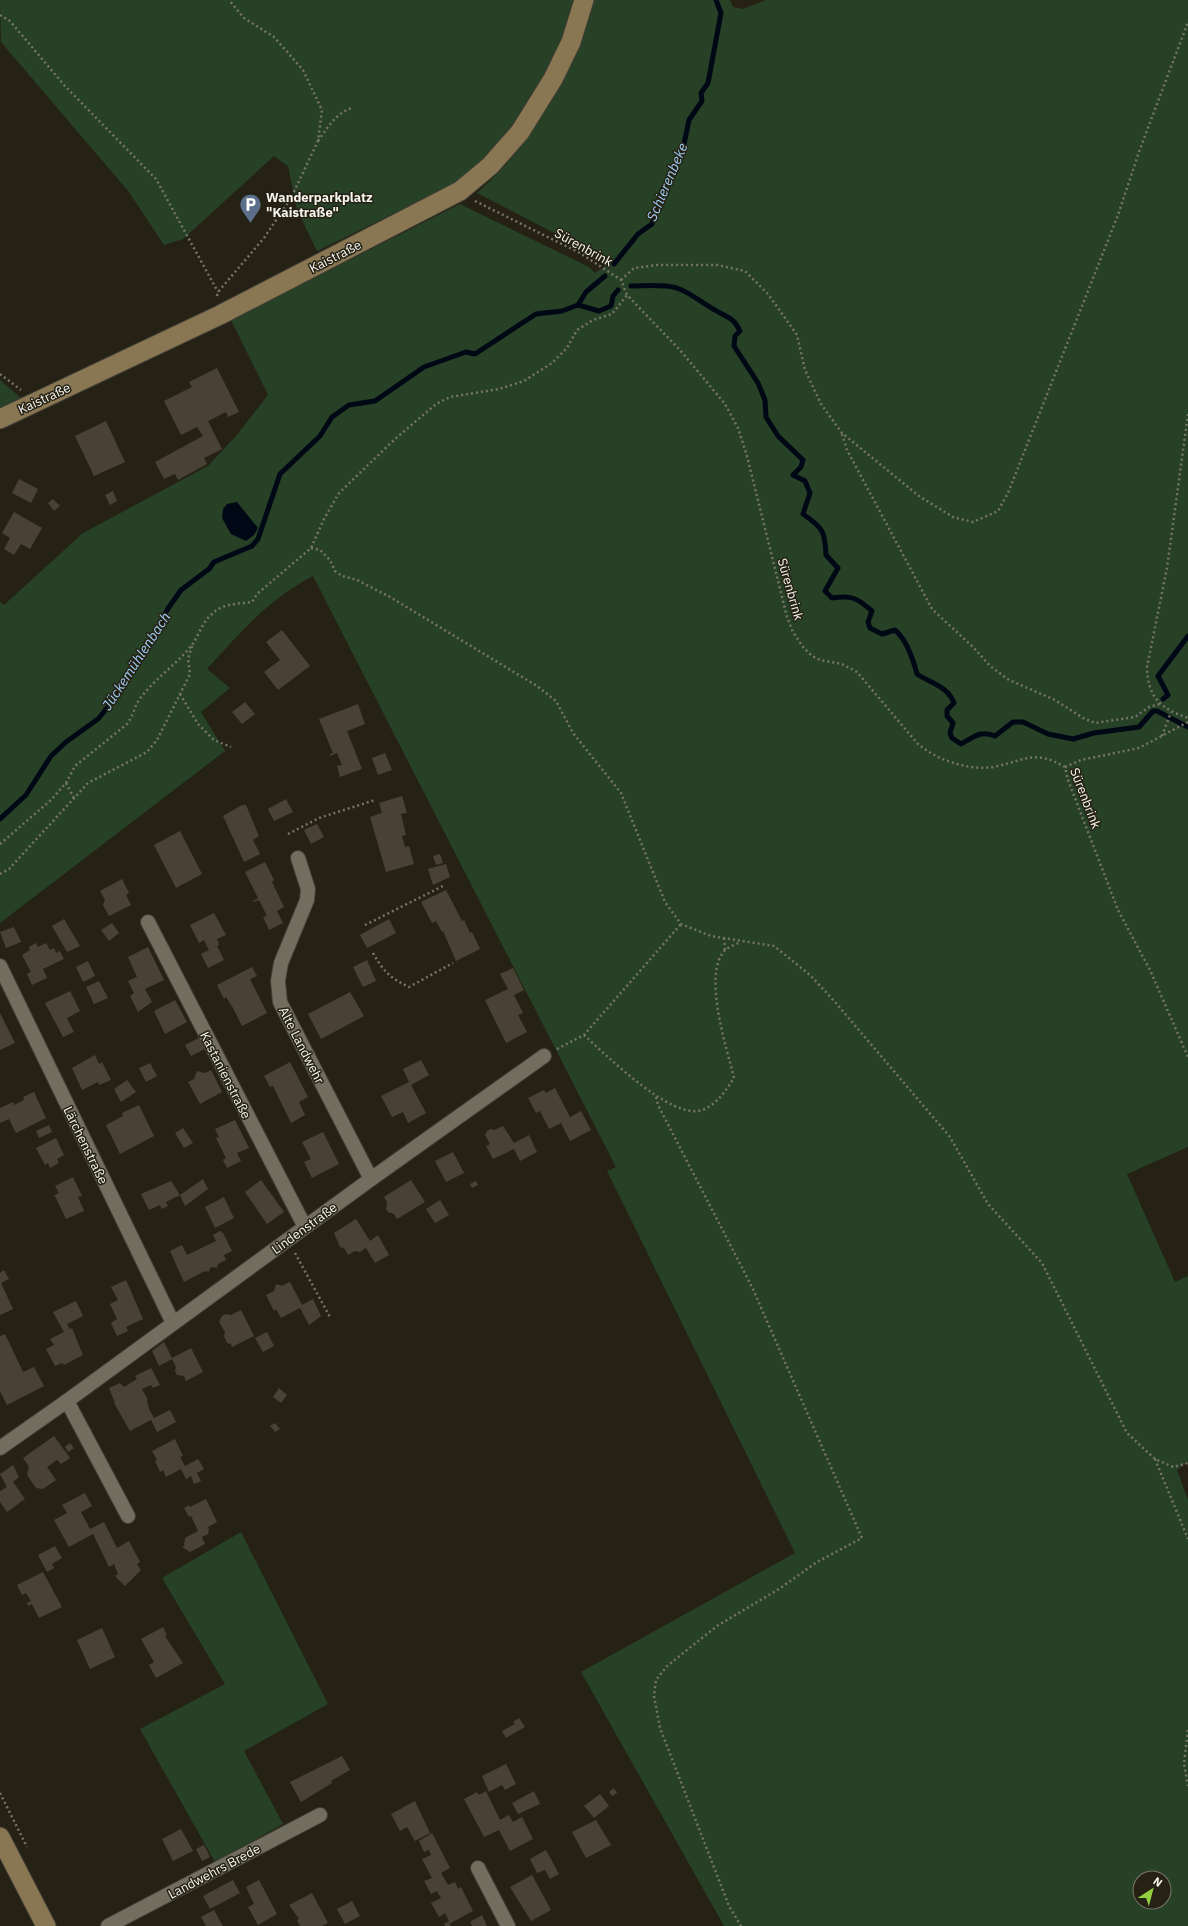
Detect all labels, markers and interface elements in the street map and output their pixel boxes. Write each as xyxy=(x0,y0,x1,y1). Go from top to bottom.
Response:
water label: Schierenbeke xyxy=(642,140,692,224)
place label: Wanderparkplatz "Kaistraße" xyxy=(266,189,373,221)
parking icon: Wanderparkplatz "Kaistraße" xyxy=(238,191,264,224)
street label: Sürenbrink xyxy=(552,224,616,270)
street label: Kaistraße xyxy=(306,236,364,277)
street label: Kaistraße xyxy=(15,379,73,418)
street label: Sürenbrink xyxy=(774,556,808,622)
water label: Jückemühlenbach xyxy=(98,609,174,713)
street label: Sürenbrink xyxy=(1066,765,1105,831)
street label: Alte Landwehr xyxy=(275,1004,328,1087)
street label: Kastanienstraße xyxy=(196,1029,255,1122)
street label: Lärchenstraße xyxy=(59,1104,112,1187)
street label: Lindenstraße xyxy=(268,1199,340,1258)
street label: Landwehrs Brede xyxy=(165,1840,263,1903)
north arrow xyxy=(1132,1870,1172,1910)
text: N xyxy=(1151,1874,1165,1890)

